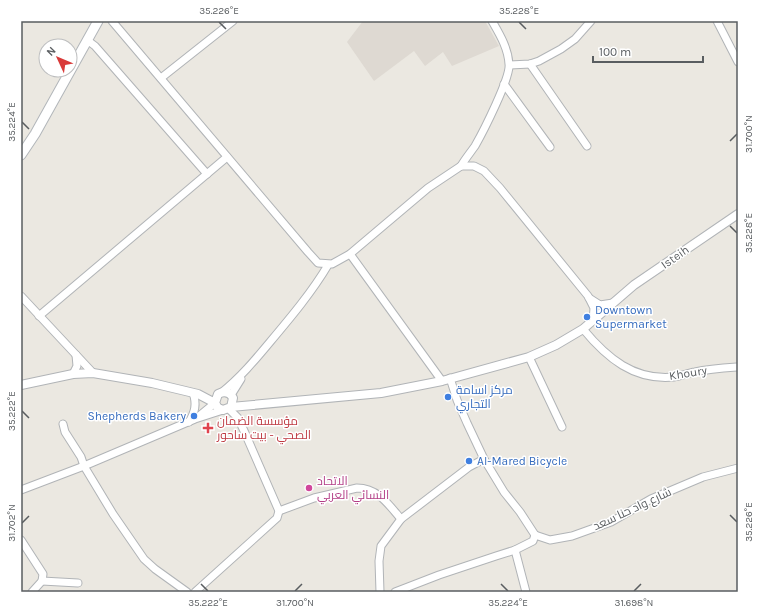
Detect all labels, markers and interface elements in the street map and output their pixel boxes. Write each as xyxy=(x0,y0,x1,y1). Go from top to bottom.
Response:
text: 35.226°E xyxy=(199,5,239,17)
text: 35.228°E xyxy=(499,5,539,17)
north arrow xyxy=(38,38,78,78)
scale bar xyxy=(593,38,703,64)
text: N xyxy=(44,44,59,59)
text: 100 m xyxy=(599,45,631,59)
text: 35.224°E xyxy=(6,102,18,142)
text: 31.700°N xyxy=(743,115,755,153)
text: 35.228°E xyxy=(743,213,755,253)
street label: Isteih xyxy=(658,242,692,272)
place label: Downtown Supermarket xyxy=(595,303,667,331)
marker: Downtown Supermarket xyxy=(582,312,592,322)
street label: Khoury xyxy=(668,363,708,383)
place label: مركز اسامة التجاري xyxy=(456,383,513,414)
text: 35.222°E xyxy=(6,391,18,431)
marker: مركز اسامة التجاري xyxy=(443,392,453,402)
place label: Shepherds Bakery xyxy=(87,409,186,423)
marker: Shepherds Bakery xyxy=(189,411,199,421)
place label: مؤسسة الضمان الصحي - بيت ساحور xyxy=(216,414,311,445)
marker: مؤسسة الضمان الصحي - بيت ساحور xyxy=(202,422,214,434)
place label: Al-Mared Bicycle xyxy=(477,454,567,468)
marker: Al-Mared Bicycle xyxy=(464,456,474,466)
place label: الاتحاد النسائي العربي xyxy=(317,474,389,505)
marker: الاتحاد النسائي العربي xyxy=(304,483,314,493)
street label: شارع واد حنا سعد xyxy=(590,485,674,534)
text: 35.226°E xyxy=(743,502,755,542)
text: 31.702°N xyxy=(6,504,18,542)
text: 35.222°E xyxy=(188,597,228,609)
text: 31.700°N xyxy=(276,597,314,609)
text: 35.224°E xyxy=(488,597,528,609)
text: 31.698°N xyxy=(615,597,653,609)

